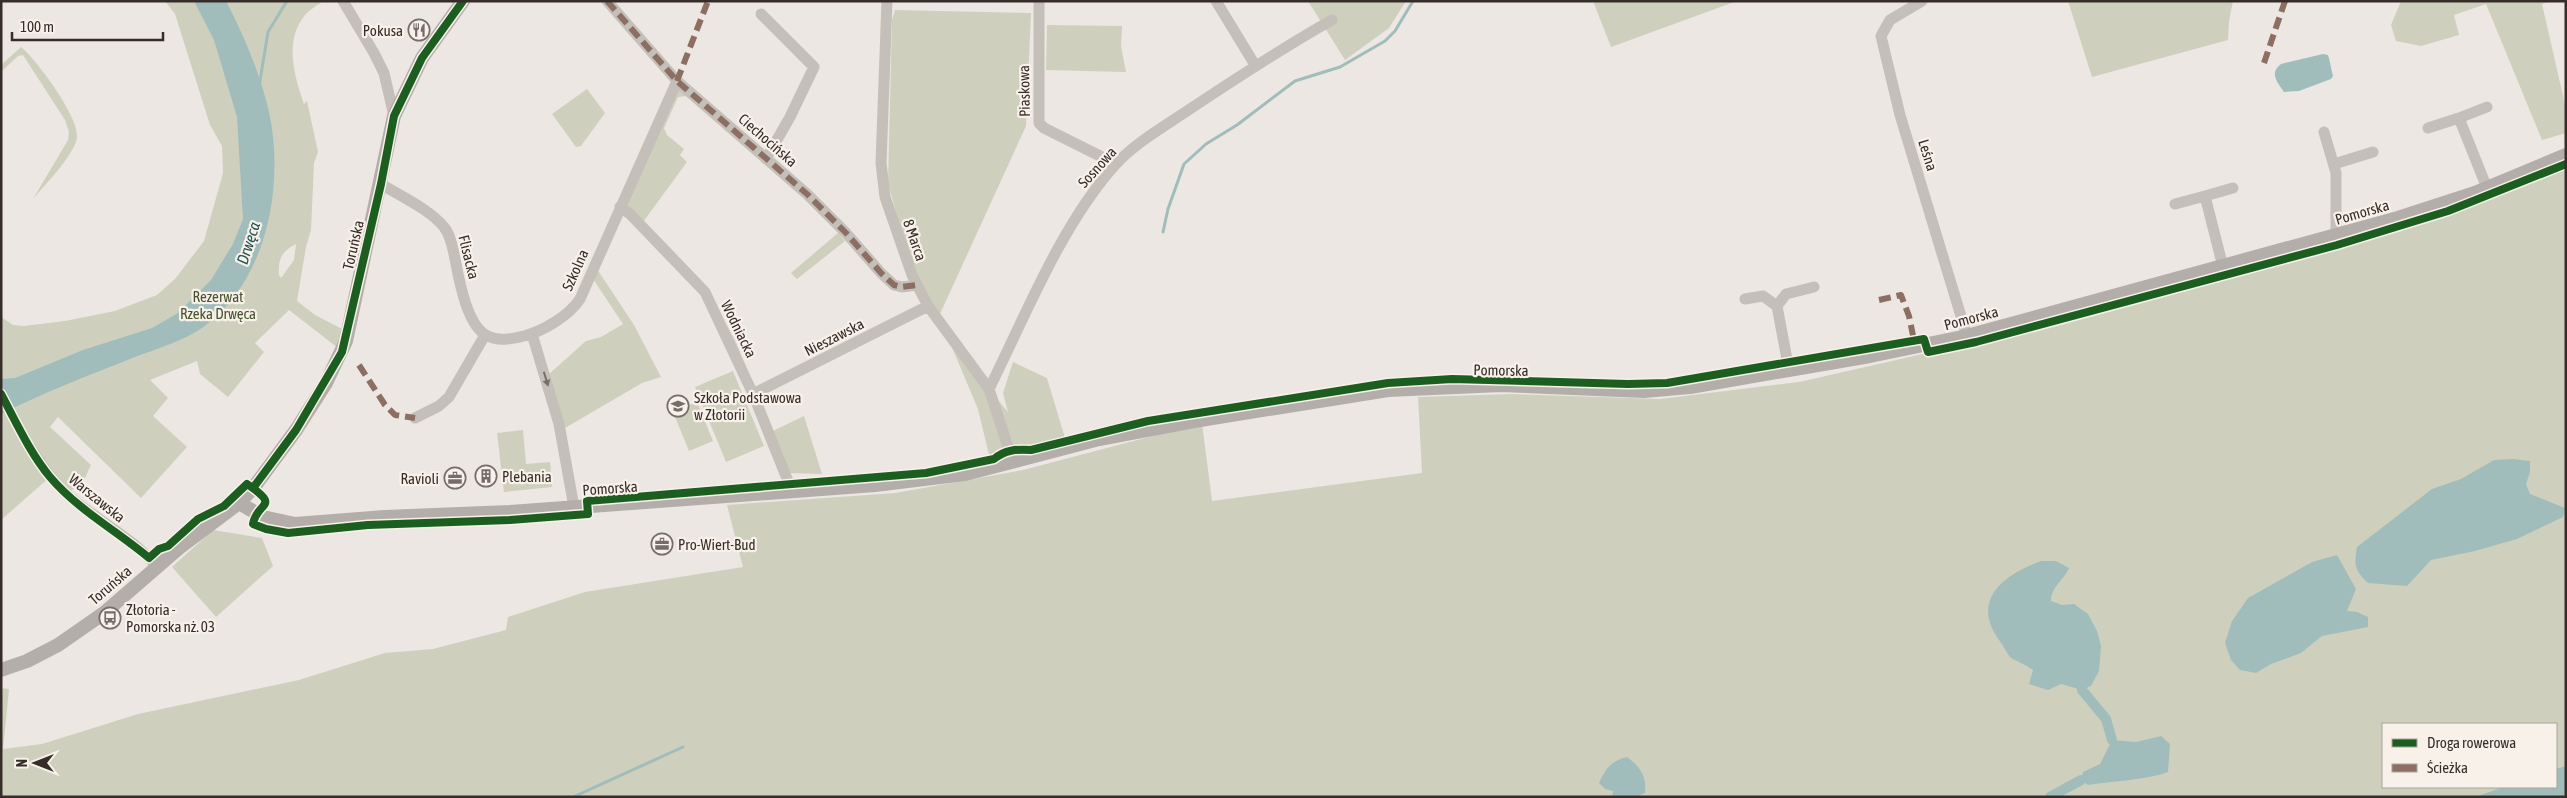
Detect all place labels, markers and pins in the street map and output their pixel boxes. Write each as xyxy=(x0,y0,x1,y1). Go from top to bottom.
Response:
restaurant icon: Pokusa xyxy=(407,18,431,42)
place label: Pokusa xyxy=(363,22,403,39)
place label: Szkoła Podstawowa w Złotorii xyxy=(694,389,802,423)
school or university icon: Szkoła Podstawowa w Złotorii xyxy=(666,394,690,418)
building icon: Plebania xyxy=(474,464,498,488)
office icon: Ravioli xyxy=(443,466,467,490)
place label: Plebania xyxy=(502,468,552,485)
place label: Ravioli xyxy=(400,470,439,487)
office icon: Pro-Wiert-Bud xyxy=(650,532,674,556)
place label: Pro-Wiert-Bud xyxy=(678,536,756,553)
place label: Złotoria - Pomorska nż. 03 xyxy=(126,601,215,635)
bus stop icon: Złotoria - Pomorska nż. 03 xyxy=(98,606,122,630)

